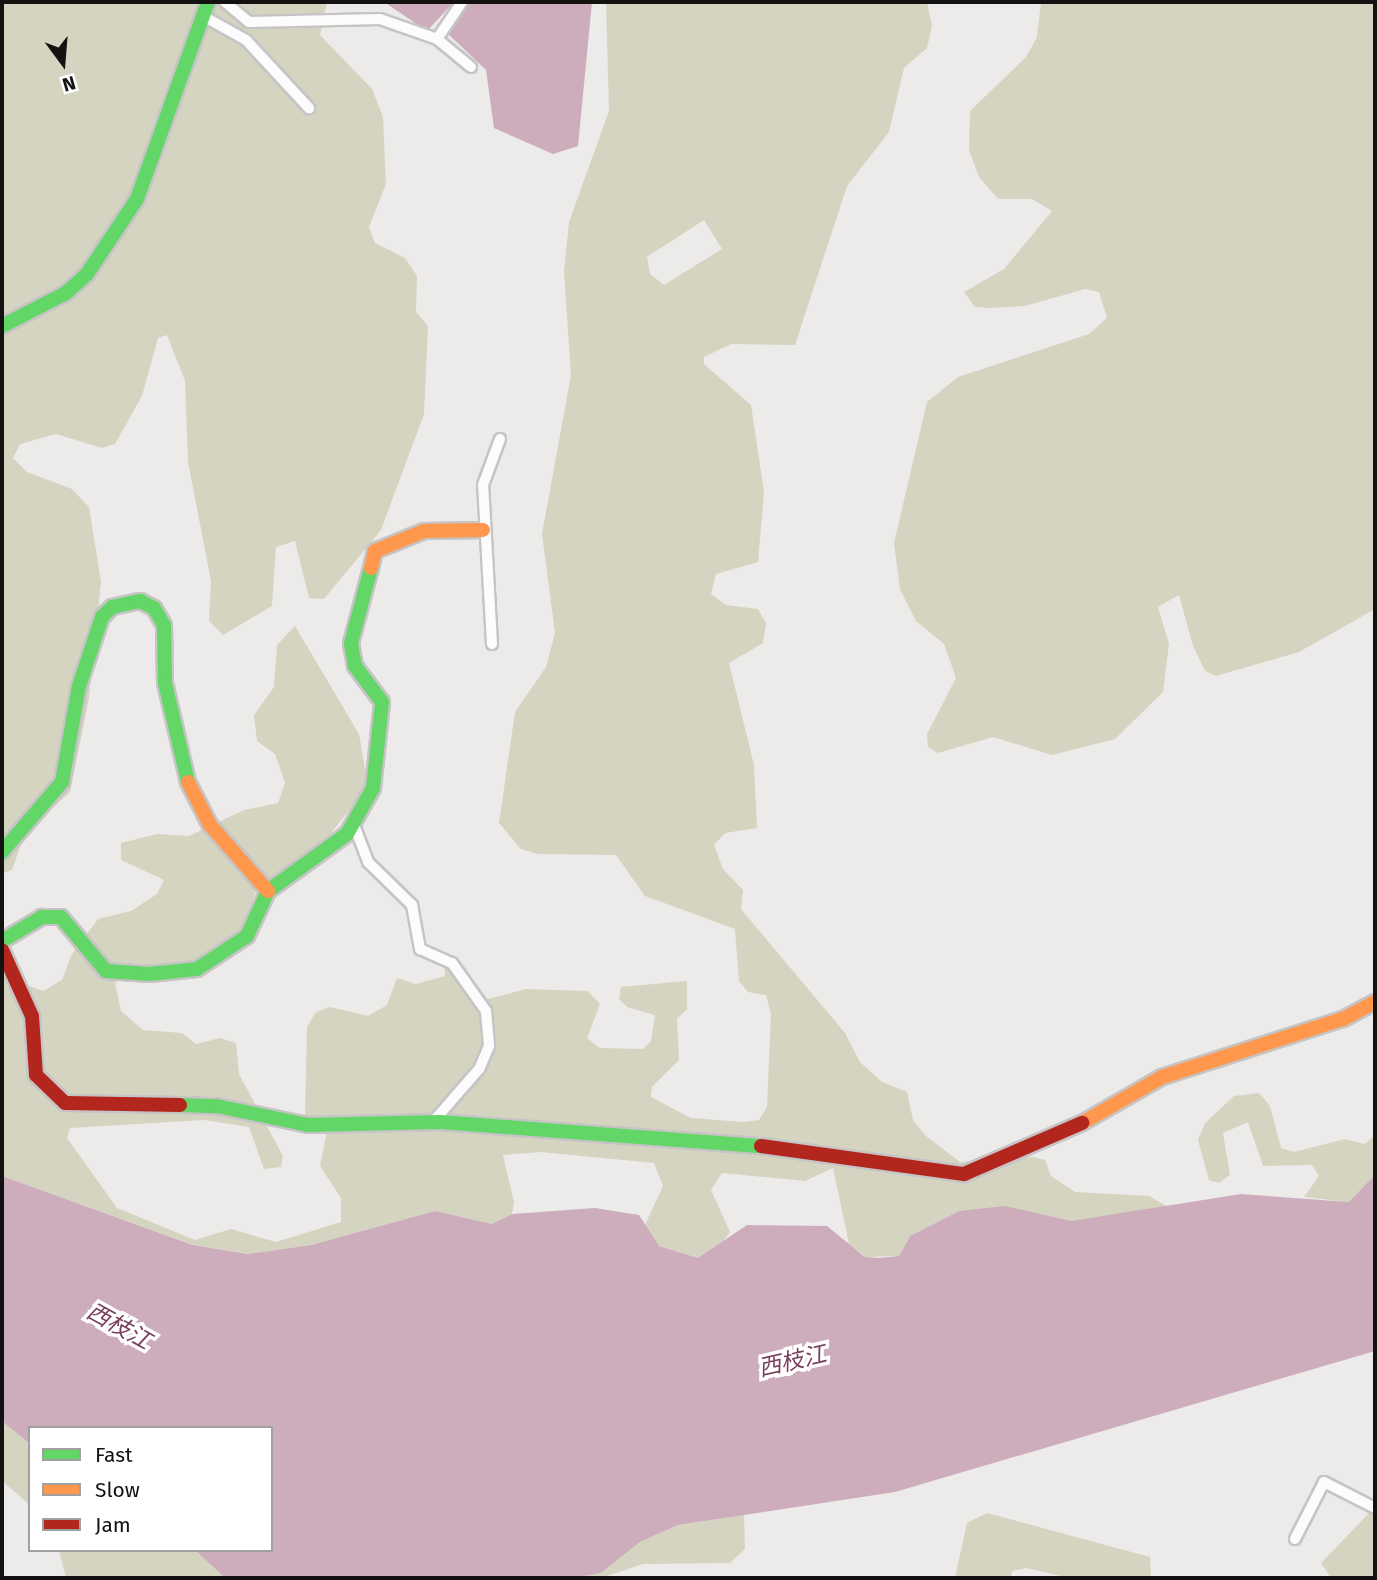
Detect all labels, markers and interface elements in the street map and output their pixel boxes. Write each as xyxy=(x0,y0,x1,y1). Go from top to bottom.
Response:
north arrow xyxy=(28,28,98,98)
text: N xyxy=(60,71,78,96)
water label: 西枝江 xyxy=(82,1297,156,1355)
water label: 西枝江 xyxy=(755,1340,829,1382)
legend xyxy=(28,1426,273,1552)
text: Fast xyxy=(95,1442,133,1468)
text: Slow xyxy=(95,1477,140,1503)
text: Jam xyxy=(95,1512,131,1538)

